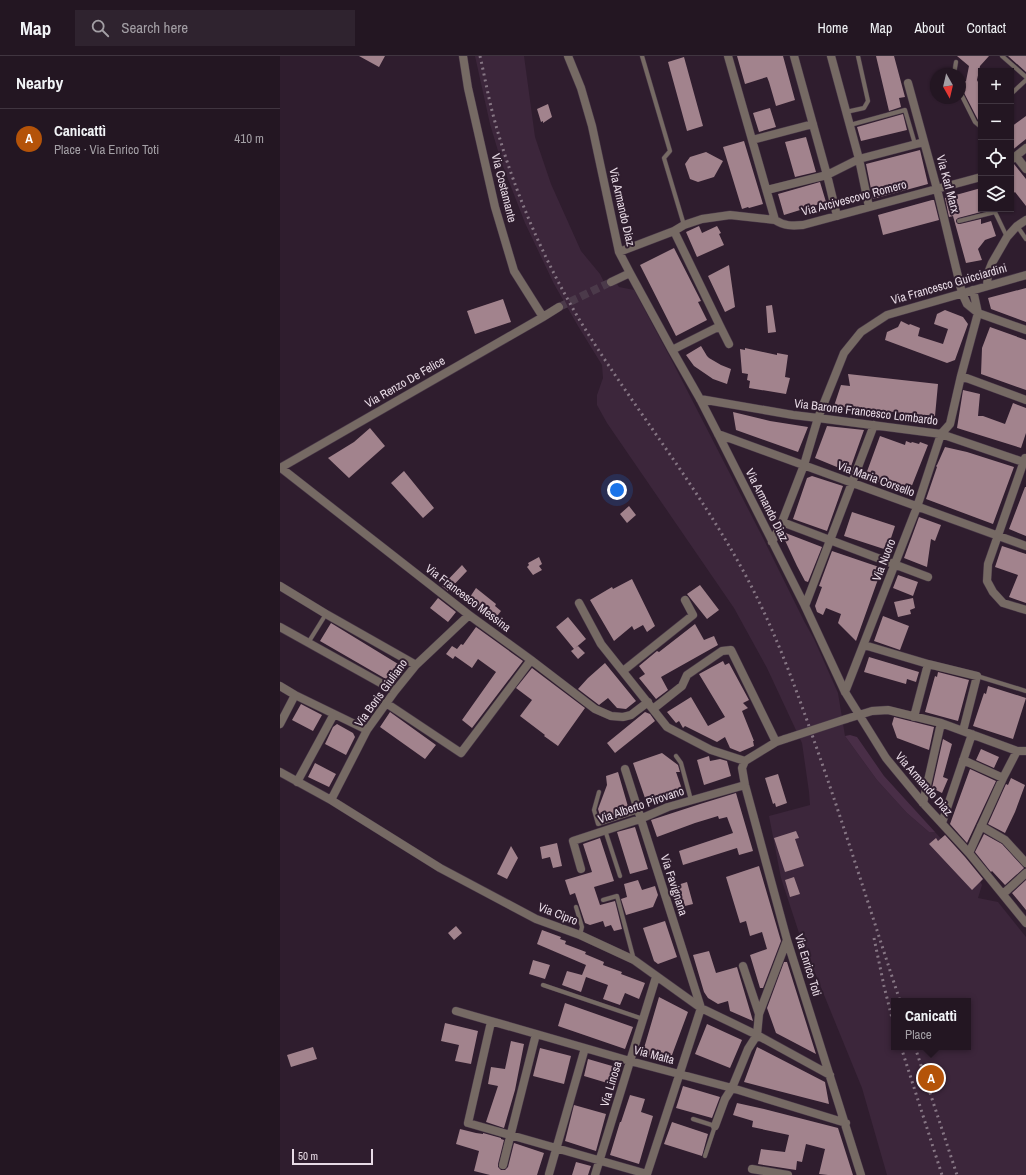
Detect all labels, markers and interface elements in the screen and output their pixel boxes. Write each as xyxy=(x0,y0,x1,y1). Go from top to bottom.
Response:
search box xyxy=(75,10,355,46)
text: Map xyxy=(20,15,51,41)
icon: search xyxy=(89,17,111,39)
text: Search here xyxy=(121,17,188,38)
text: Home xyxy=(817,19,848,37)
text: Map xyxy=(870,19,892,37)
text: About xyxy=(914,19,944,37)
text: Contact xyxy=(966,19,1006,37)
north arrow xyxy=(930,68,966,104)
map controls xyxy=(978,68,1014,212)
button: + xyxy=(978,68,1014,104)
text: Nearby xyxy=(16,71,63,94)
button: − xyxy=(978,104,1014,140)
text: Canicattì xyxy=(54,120,106,141)
text: A xyxy=(25,130,33,147)
text: 410 m xyxy=(234,130,264,147)
button: locate xyxy=(978,140,1014,176)
text: Place · Via Enrico Toti xyxy=(54,141,159,158)
street label: Via Costamante xyxy=(488,152,520,224)
street label: Via Karl Marx xyxy=(933,153,963,215)
street label: Via Armando Diaz xyxy=(605,166,639,248)
street label: Via Arcivescovo Romero xyxy=(800,176,908,220)
button: layers xyxy=(978,176,1014,212)
street label: Via Francesco Guicciardini xyxy=(889,260,1009,308)
street label: Via Renzo De Felice xyxy=(362,353,448,411)
street label: Via Barone Francesco Lombardo xyxy=(793,395,939,429)
street label: Via Maria Corsello xyxy=(835,458,917,500)
street label: Via Armando Diaz xyxy=(742,466,792,544)
your location xyxy=(607,480,627,500)
street label: Via Nuoro xyxy=(869,537,899,583)
street label: Via Francesco Messina xyxy=(422,561,514,636)
street label: Via Boris Giuliano xyxy=(351,656,411,730)
street label: Via Armando Diaz xyxy=(892,749,956,819)
street label: Via Alberto Pirovano xyxy=(596,783,686,827)
street label: Via Favignana xyxy=(657,852,692,918)
street label: Via Cipro xyxy=(536,899,580,929)
street label: Via Enrico Toti xyxy=(791,932,825,998)
popup xyxy=(891,998,971,1050)
text: Canicattì xyxy=(905,1005,957,1026)
text: Place xyxy=(905,1026,932,1043)
street label: Via Malta xyxy=(632,1042,677,1068)
street label: Via Linosa xyxy=(596,1059,626,1109)
pin: A xyxy=(918,1063,944,1093)
scale bar xyxy=(292,1147,373,1166)
text: 50 m xyxy=(298,1149,318,1163)

